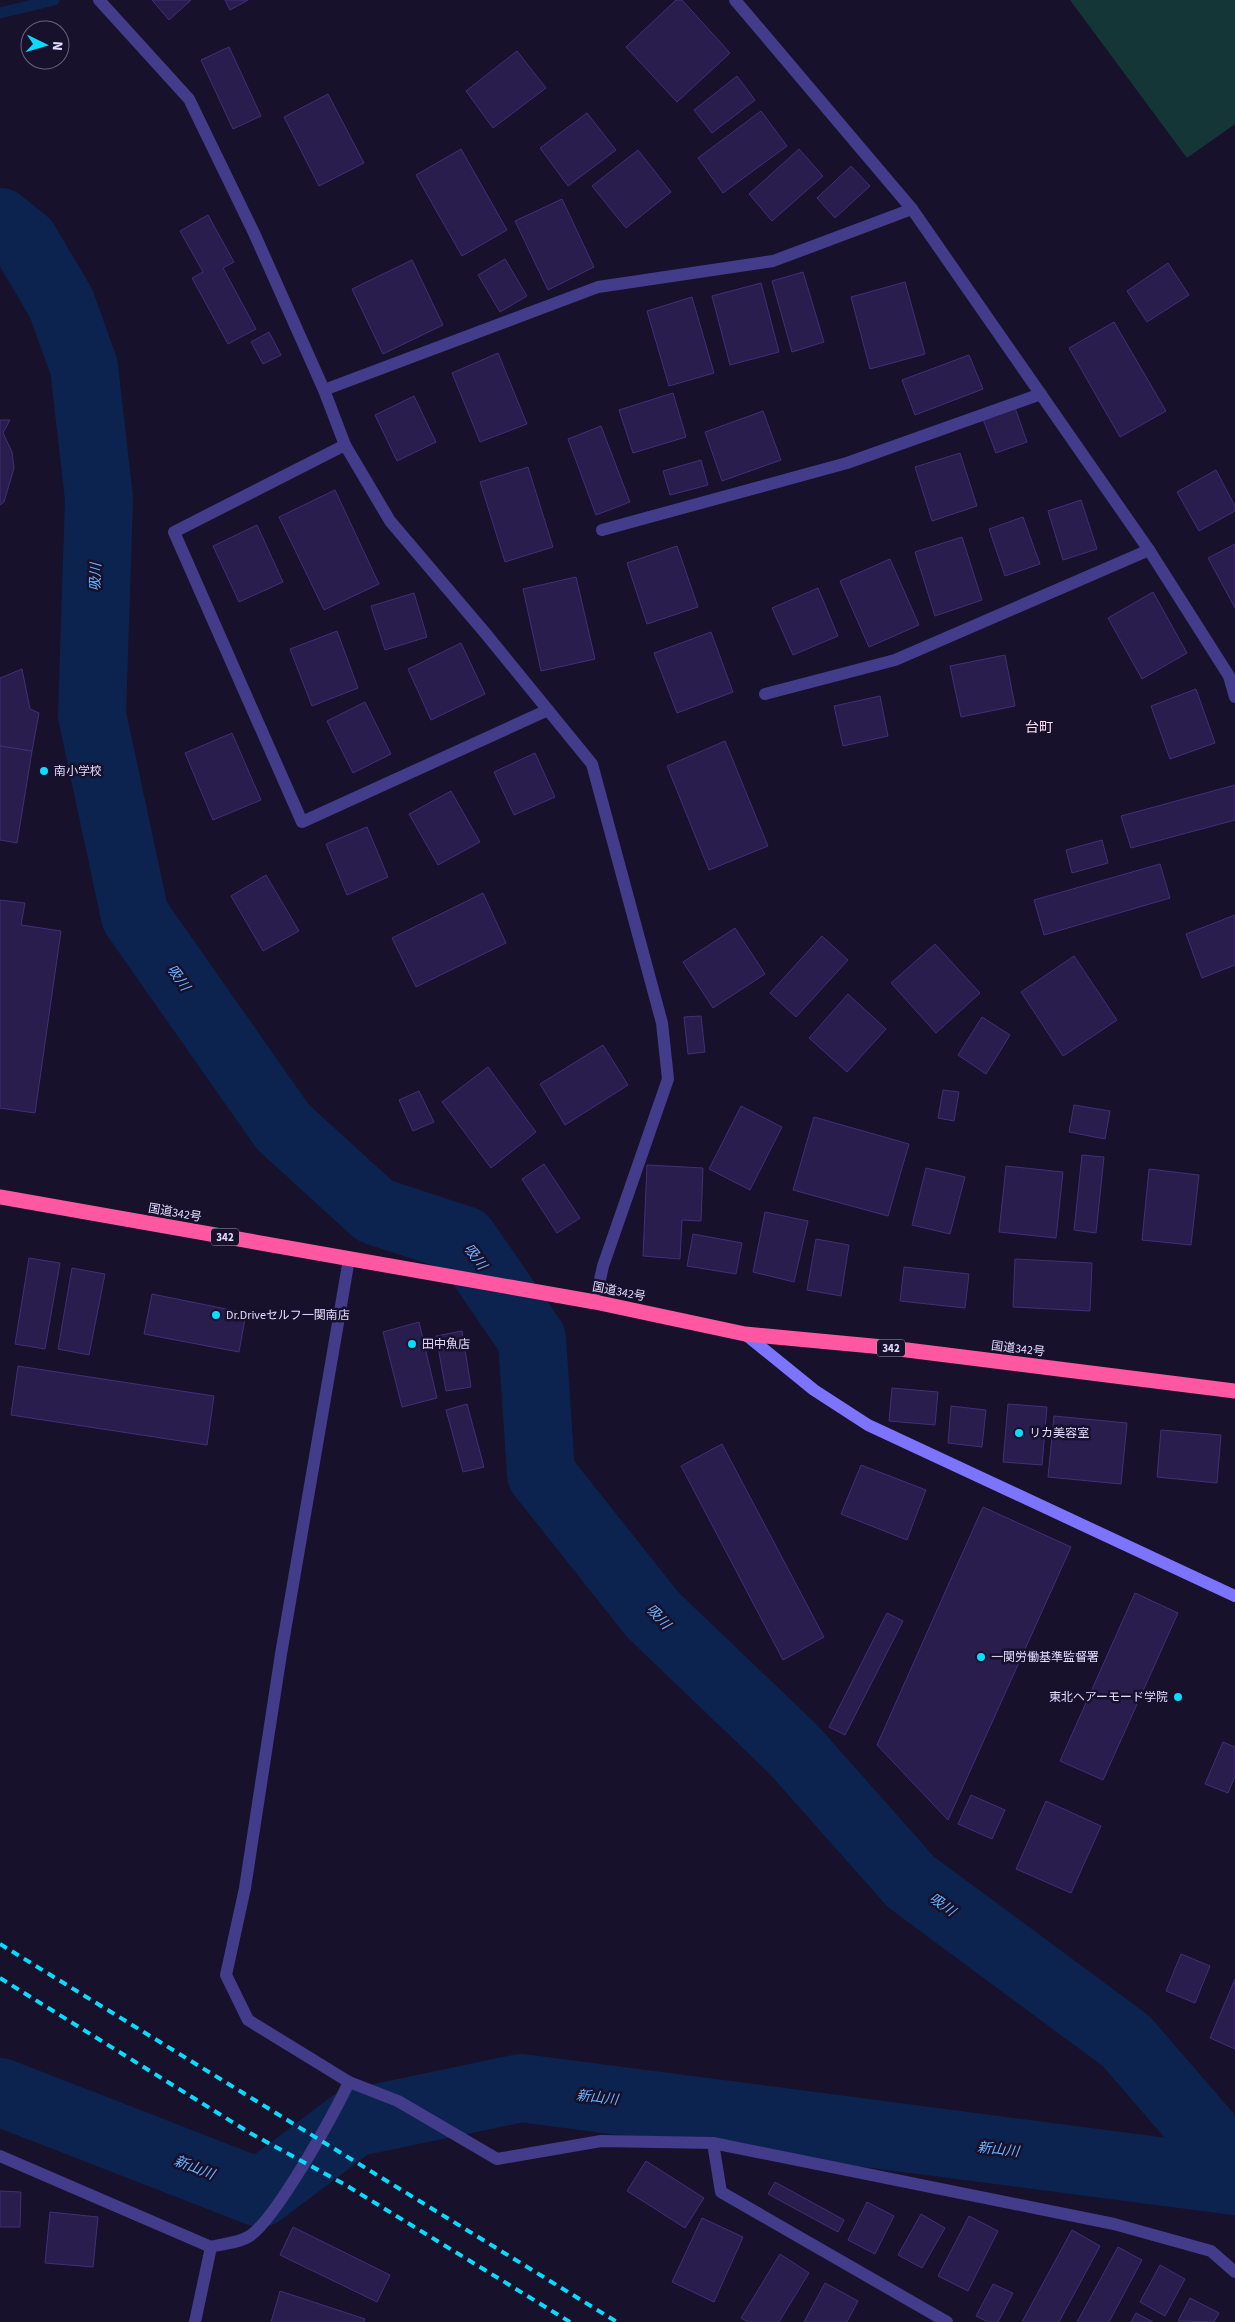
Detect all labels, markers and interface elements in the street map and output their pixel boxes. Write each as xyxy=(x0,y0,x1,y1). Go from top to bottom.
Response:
north arrow xyxy=(20,20,70,70)
text: N xyxy=(47,41,67,52)
water label: 吸川 xyxy=(86,561,107,591)
district label: 台町 xyxy=(1025,718,1053,738)
place label: 南小学校 xyxy=(54,763,102,780)
marker: 南小学校 xyxy=(38,765,50,777)
water label: 吸川 xyxy=(162,961,195,997)
street label: 国道342号 xyxy=(147,1200,203,1226)
road number: 342 xyxy=(211,1228,239,1246)
water label: 吸川 xyxy=(459,1240,492,1276)
street label: 国道342号 xyxy=(591,1279,647,1305)
place label: Dr.Driveセルフ一関南店 xyxy=(226,1307,350,1324)
marker: Dr.Driveセルフ一関南店 xyxy=(210,1309,222,1321)
place label: 田中魚店 xyxy=(422,1336,470,1353)
street label: 国道342号 xyxy=(990,1337,1046,1361)
marker: 田中魚店 xyxy=(406,1338,418,1350)
road number: 342 xyxy=(877,1340,905,1356)
place label: リカ美容室 xyxy=(1029,1425,1089,1442)
marker: リカ美容室 xyxy=(1013,1427,1025,1439)
water label: 吸川 xyxy=(641,1600,676,1636)
place label: 一関労働基準監督署 xyxy=(991,1649,1099,1666)
marker: 一関労働基準監督署 xyxy=(975,1651,987,1663)
place label: 東北ヘアーモード学院 xyxy=(1049,1689,1168,1706)
marker: 東北ヘアーモード学院 xyxy=(1172,1691,1184,1703)
water label: 吸川 xyxy=(925,1889,961,1922)
water label: 新山川 xyxy=(575,2086,621,2111)
water label: 新山川 xyxy=(976,2138,1022,2163)
water label: 新山川 xyxy=(171,2151,219,2186)

